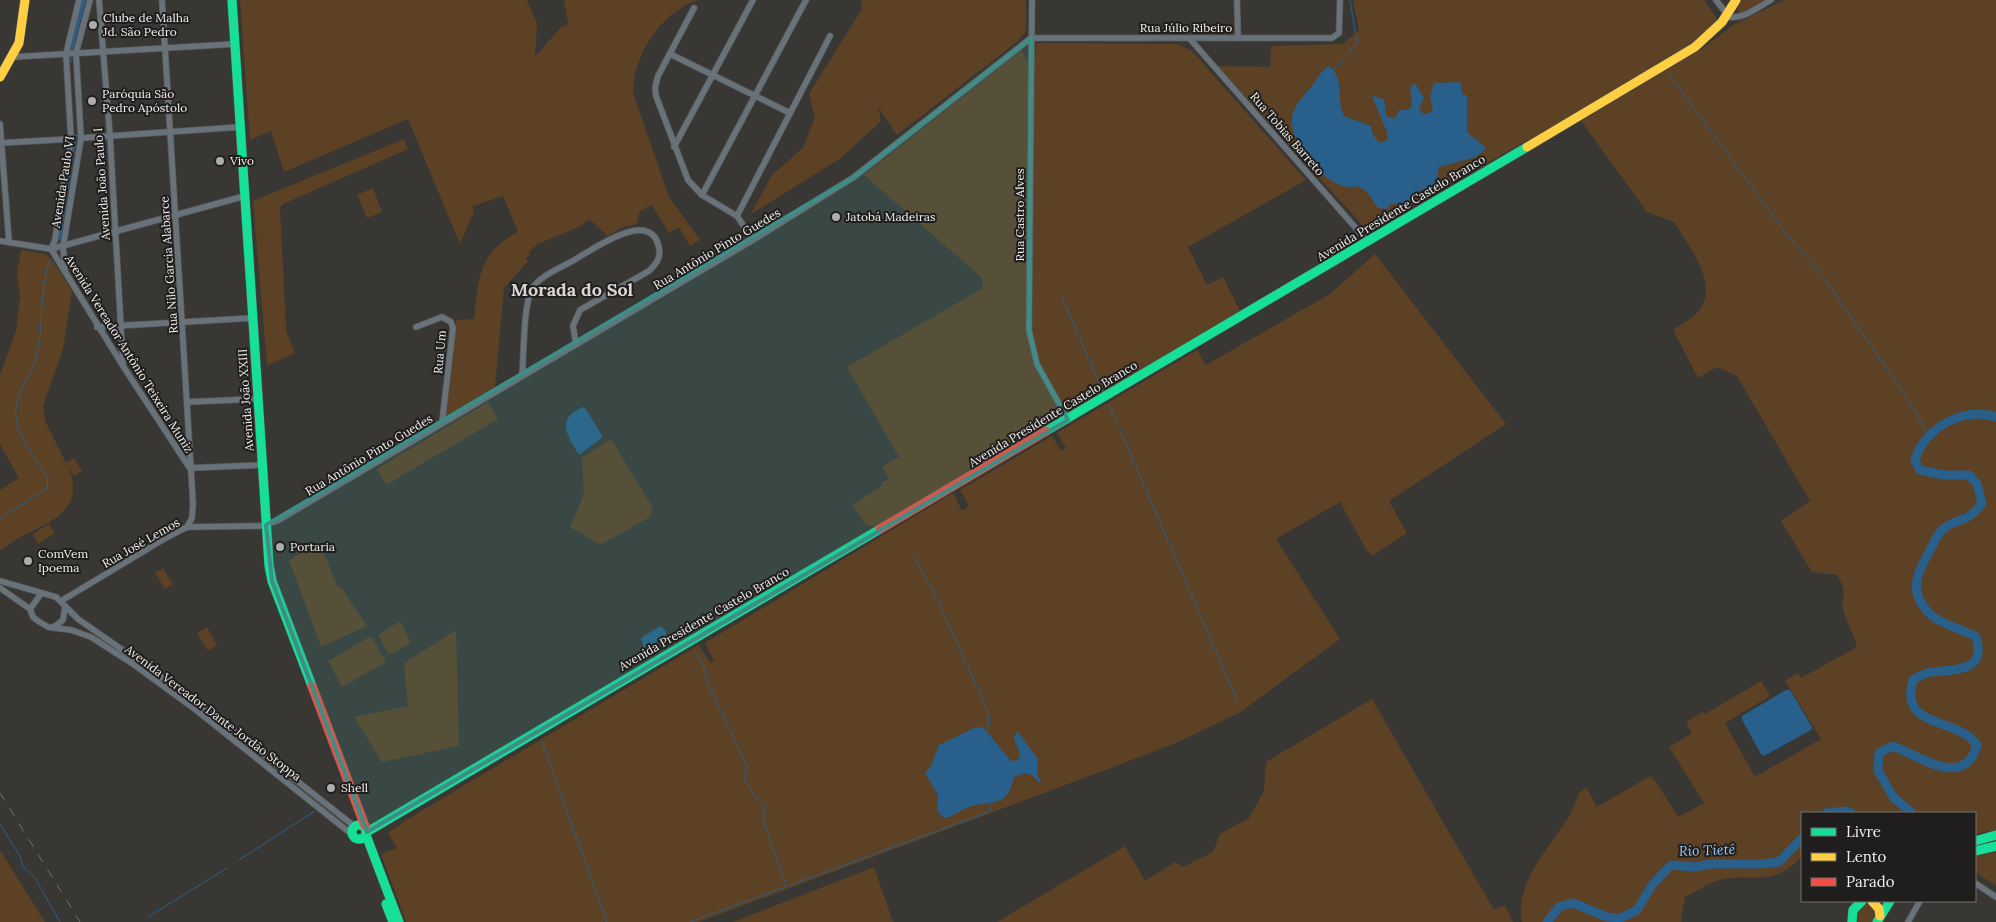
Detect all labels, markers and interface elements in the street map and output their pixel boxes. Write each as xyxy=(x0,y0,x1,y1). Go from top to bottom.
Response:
place label: Clube de Malha Jd. São Pedro xyxy=(102,10,189,39)
marker: Clube de Malha Jd. São Pedro xyxy=(87,19,99,31)
street label: Rua Júlio Ribeiro xyxy=(1140,20,1232,35)
place label: Paróquia São Pedro Apóstolo xyxy=(102,86,187,115)
street label: Rua Tobias Barreto xyxy=(1247,89,1328,178)
marker: Paróquia São Pedro Apóstolo xyxy=(86,95,98,107)
street label: Avenida João Paulo I xyxy=(90,127,113,242)
street label: Avenida Paulo VI xyxy=(48,135,77,230)
street label: Avenida Presidente Castelo Branco xyxy=(1313,151,1488,264)
place label: Vivo xyxy=(229,153,254,168)
marker: Vivo xyxy=(214,155,226,167)
street label: Rua Castro Alves xyxy=(1012,168,1027,261)
street label: Rua Nilo Garcia Alabarce xyxy=(156,195,181,334)
street label: Rua Antônio Pinto Guedes xyxy=(650,204,783,293)
place label: Jatobá Madeiras xyxy=(845,209,936,224)
marker: Jatobá Madeiras xyxy=(830,211,842,223)
street label: Avenida Vereador Antônio Teixeira Muniz xyxy=(61,251,197,456)
district label: Morada do Sol xyxy=(511,278,634,301)
street label: Rua Um xyxy=(430,329,449,374)
street label: Avenida João XXIII xyxy=(234,348,257,453)
street label: Avenida Presidente Castelo Branco xyxy=(965,357,1140,470)
street label: Rua Antônio Pinto Guedes xyxy=(302,410,435,499)
street label: Rua José Lemos xyxy=(99,514,183,571)
place label: Portaria xyxy=(290,539,335,554)
marker: Portaria xyxy=(274,541,286,553)
place label: ComVem Ipoema xyxy=(38,546,89,575)
marker: ComVem Ipoema xyxy=(22,555,34,567)
street label: Avenida Presidente Castelo Branco xyxy=(615,564,791,674)
street label: Avenida Vereador Dante Jordão Stoppa xyxy=(121,641,304,784)
place label: Shell xyxy=(341,780,368,795)
marker: Shell xyxy=(325,782,337,794)
legend xyxy=(1801,812,1976,902)
text: Livre xyxy=(1846,822,1881,841)
water label: Rio Tietê xyxy=(1678,840,1736,860)
text: Lento xyxy=(1846,847,1887,866)
text: Parado xyxy=(1846,872,1895,891)

